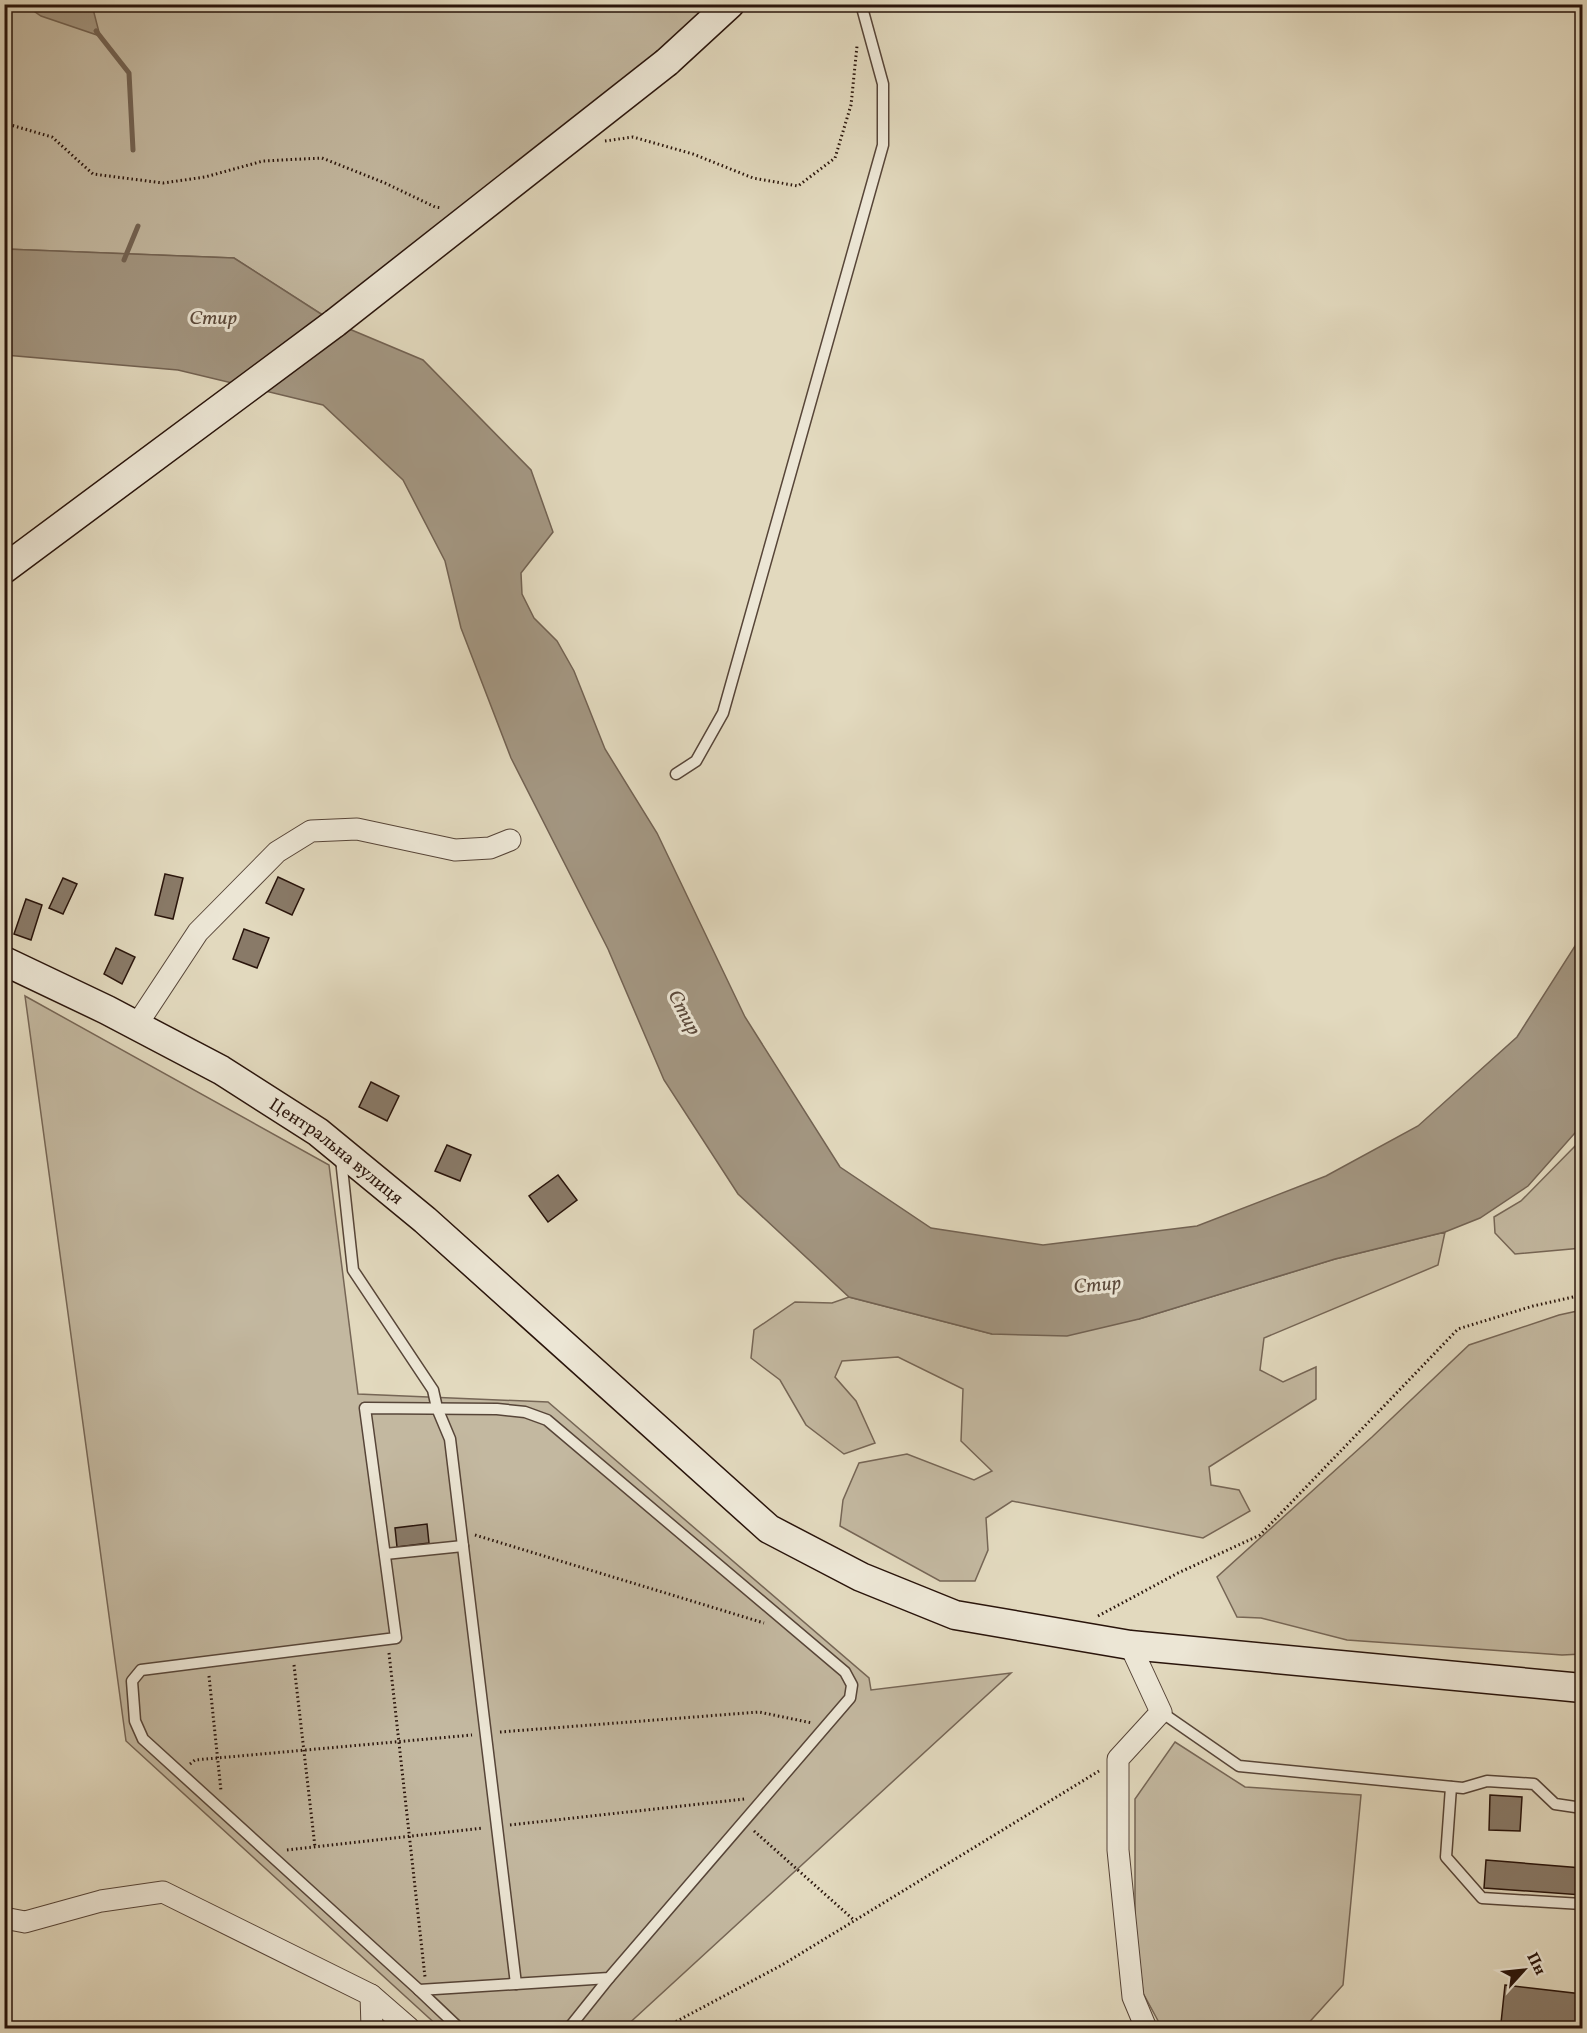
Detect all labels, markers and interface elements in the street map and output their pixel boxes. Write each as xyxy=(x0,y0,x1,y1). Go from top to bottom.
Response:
water label: Стир xyxy=(189,305,237,333)
water label: Стир xyxy=(660,985,707,1041)
street label: Центральна вулиця xyxy=(264,1093,408,1211)
water label: Стир xyxy=(1072,1270,1123,1302)
north arrow xyxy=(1494,1940,1554,2000)
text: Пн xyxy=(1521,1949,1551,1979)

